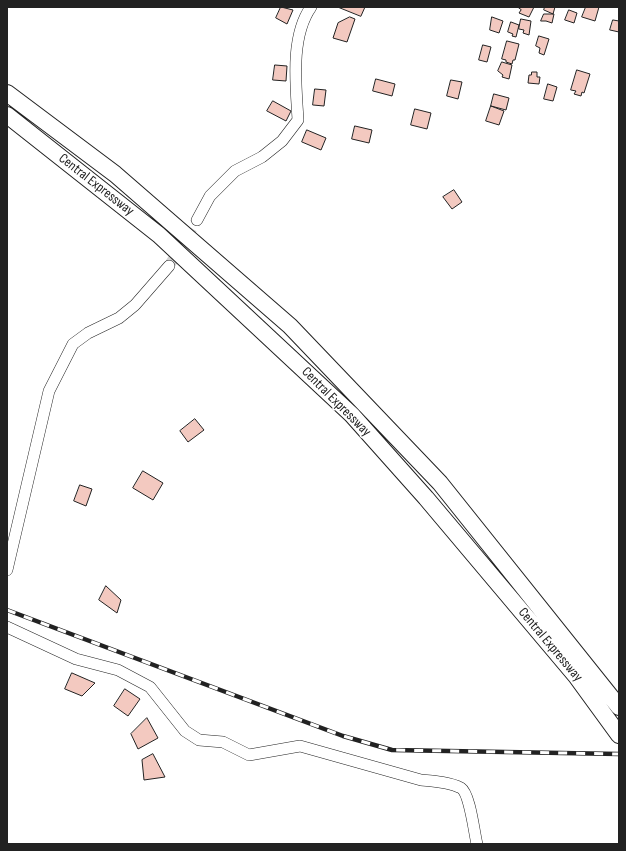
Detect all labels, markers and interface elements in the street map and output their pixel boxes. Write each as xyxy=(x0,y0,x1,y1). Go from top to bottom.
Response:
street label: Central Expressway xyxy=(55,150,137,220)
street label: Central Expressway xyxy=(298,364,374,440)
street label: Central Expressway xyxy=(514,605,586,685)

